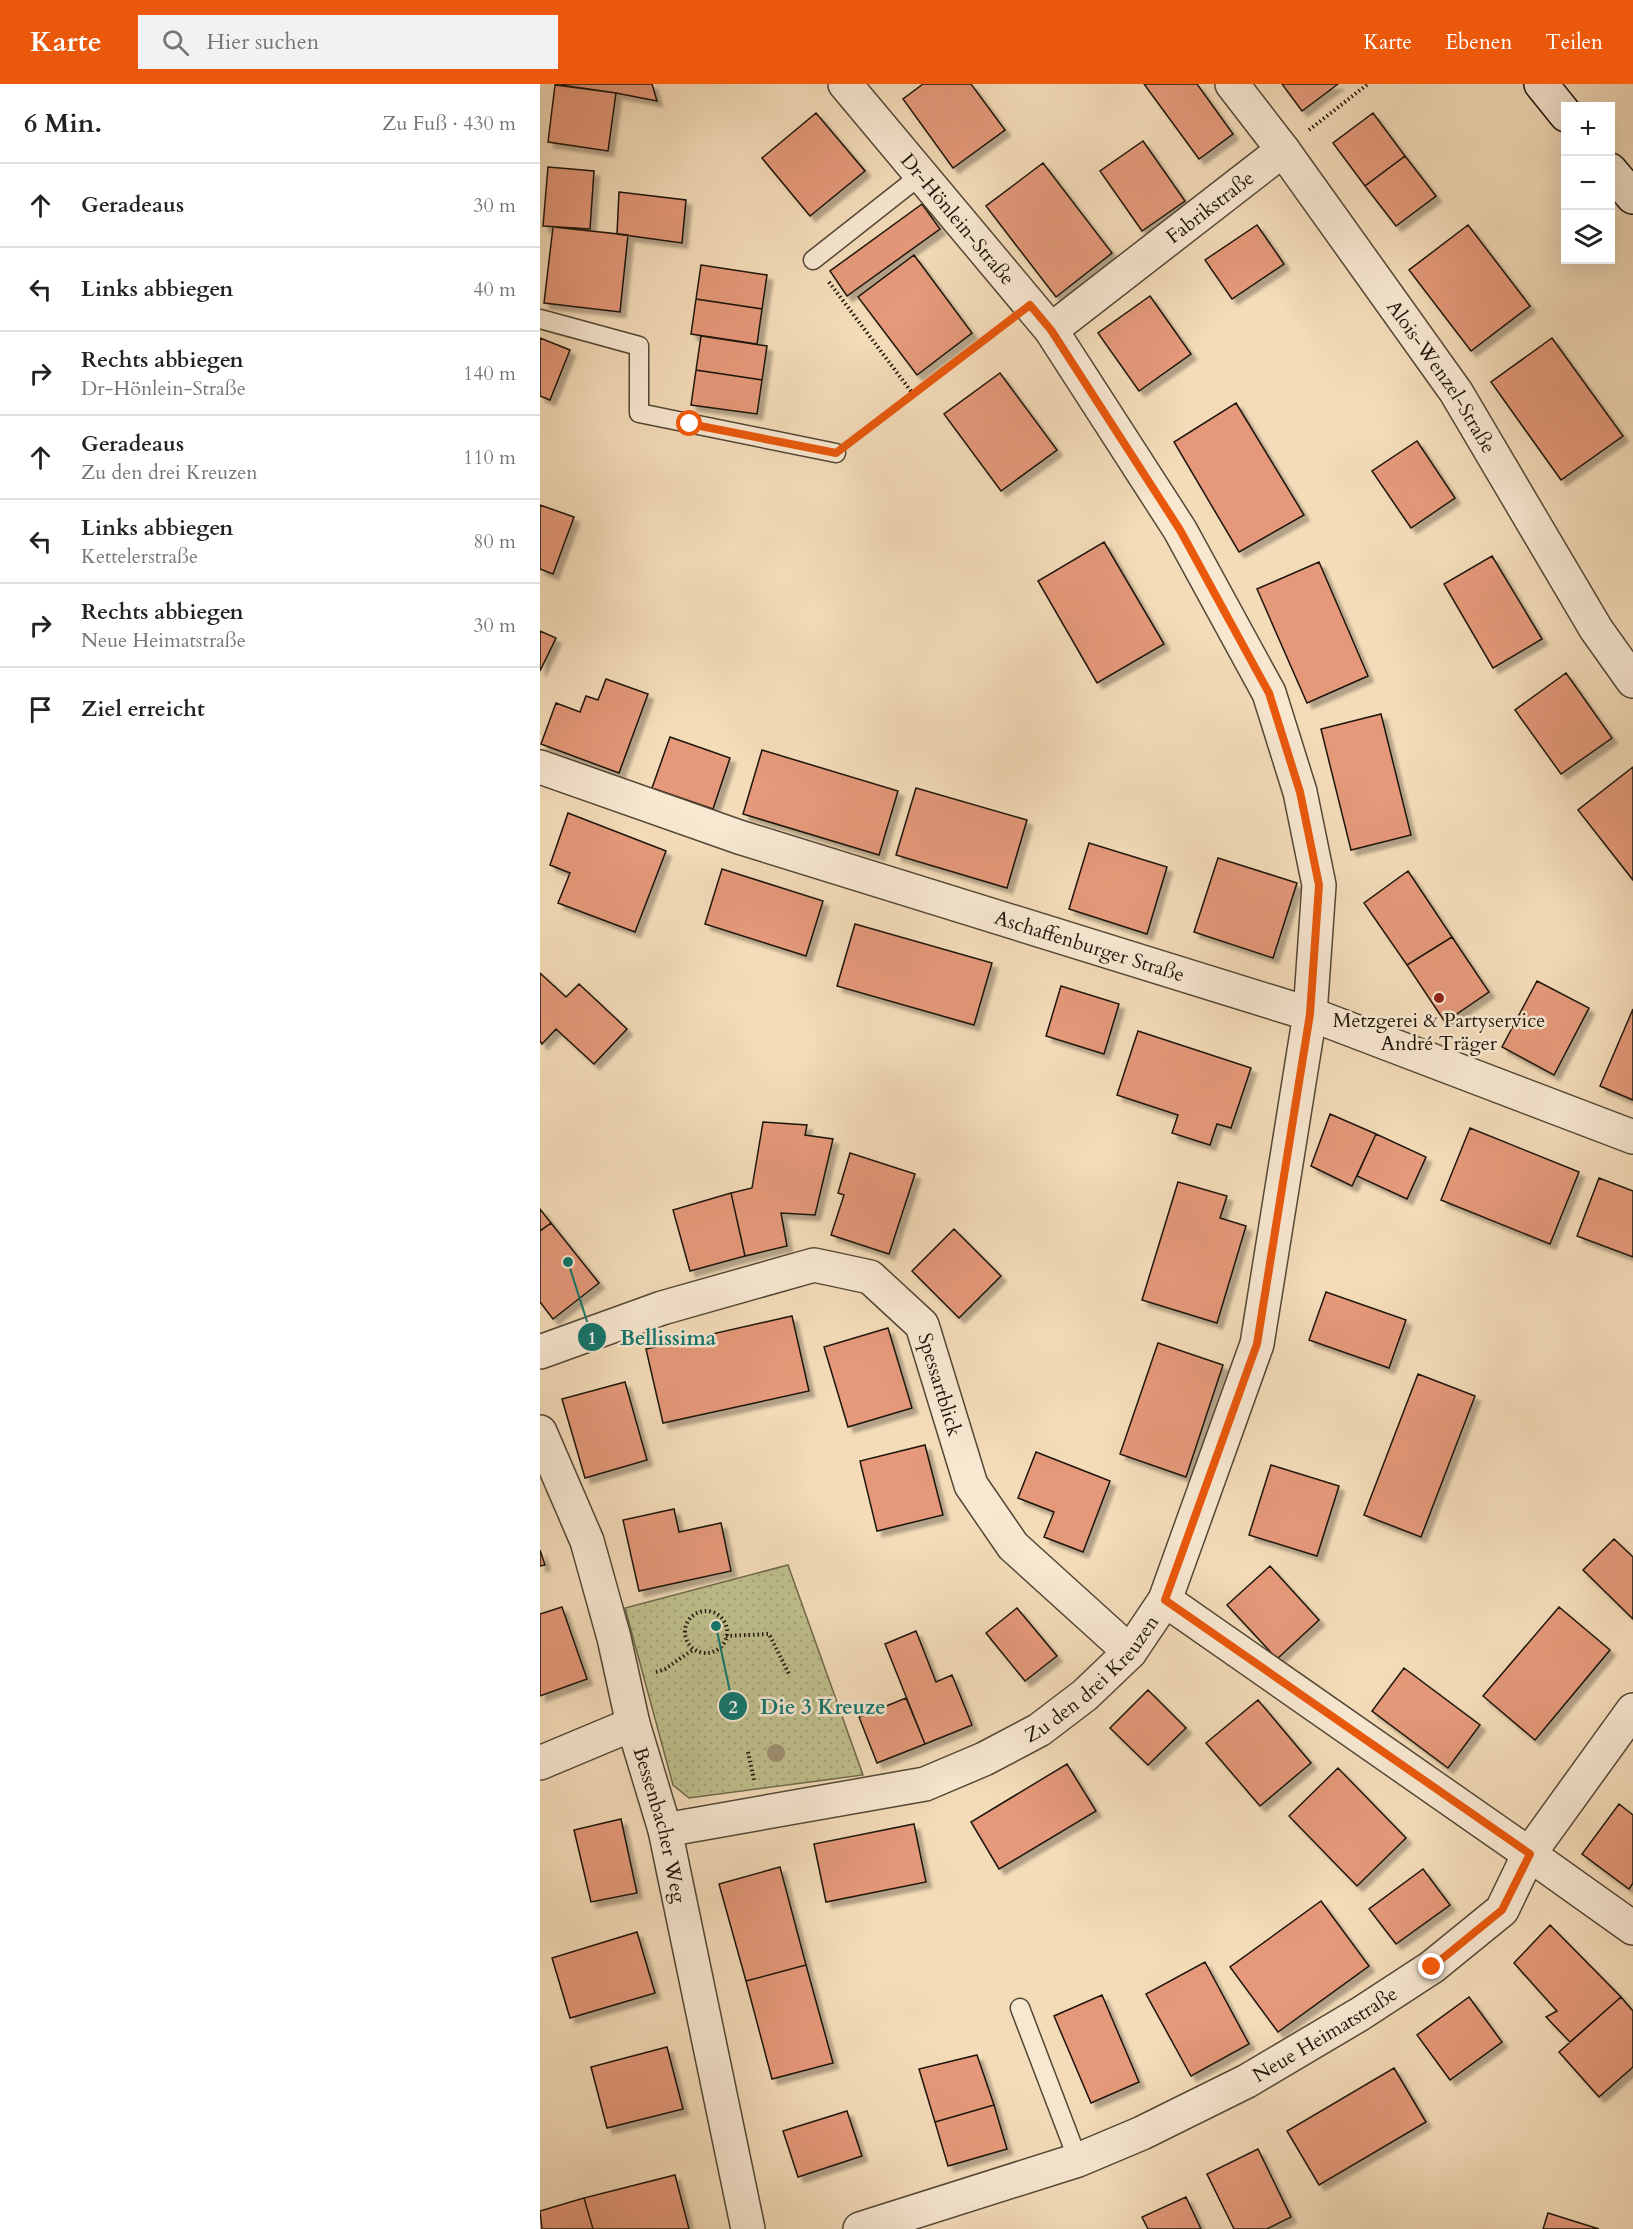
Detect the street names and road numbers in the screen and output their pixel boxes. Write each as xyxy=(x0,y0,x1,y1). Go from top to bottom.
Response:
street label: Dr-Hönlein-Straße xyxy=(894,148,1021,291)
street label: Fabrikstraße xyxy=(1161,165,1260,250)
street label: Alois-Wenzel-Straße xyxy=(1380,295,1502,458)
street label: Aschaffenburger Straße xyxy=(991,904,1188,988)
street label: Spessartblick xyxy=(911,1330,968,1440)
street label: Zu den drei Kreuzen xyxy=(1020,1609,1165,1749)
street label: Bessenbacher Weg xyxy=(627,1744,693,1906)
street label: Neue Heimatstraße xyxy=(1247,1980,1403,2089)

